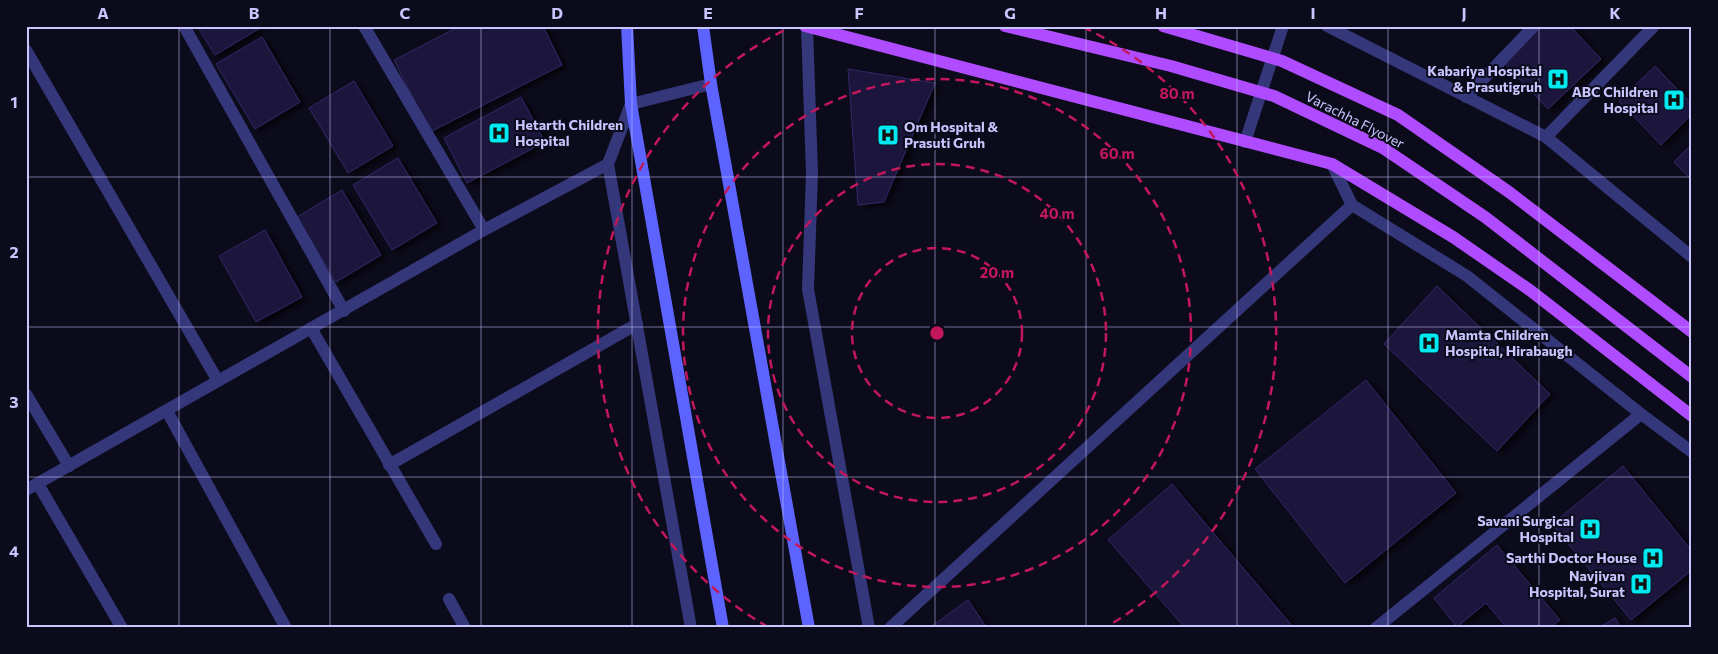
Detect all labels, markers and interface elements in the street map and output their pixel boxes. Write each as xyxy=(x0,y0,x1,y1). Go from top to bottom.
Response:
text: A xyxy=(97,3,109,22)
text: B xyxy=(249,3,260,22)
text: C xyxy=(400,3,411,22)
text: D xyxy=(551,3,563,22)
text: E xyxy=(703,3,713,22)
text: F xyxy=(854,3,864,22)
text: G xyxy=(1004,3,1016,22)
text: H xyxy=(1155,3,1167,22)
text: I xyxy=(1310,3,1316,22)
text: J xyxy=(1461,3,1467,22)
text: K xyxy=(1609,3,1621,22)
place label: Kabariya Hospital & Prasutigruh xyxy=(1427,62,1542,95)
hospital icon: Kabariya Hospital & Prasutigruh xyxy=(1546,67,1570,91)
place label: ABC Children Hospital xyxy=(1572,83,1658,116)
text: 80 m xyxy=(1159,84,1195,102)
street label: Varachha Flyover xyxy=(1303,87,1408,152)
hospital icon: ABC Children Hospital xyxy=(1662,88,1686,112)
text: 1 xyxy=(10,92,18,111)
place label: Hetarth Children Hospital xyxy=(515,116,623,149)
place label: Om Hospital & Prasuti Gruh xyxy=(904,118,999,151)
hospital icon: Hetarth Children Hospital xyxy=(487,121,511,145)
hospital icon: Om Hospital & Prasuti Gruh xyxy=(876,123,900,147)
text: 60 m xyxy=(1099,144,1135,162)
text: 40 m xyxy=(1039,204,1075,222)
text: 2 xyxy=(9,242,19,261)
text: 20 m xyxy=(980,263,1014,281)
centre of rings xyxy=(928,324,946,342)
place label: Mamta Children Hospital, Hirabaugh xyxy=(1445,326,1573,359)
hospital icon: Mamta Children Hospital, Hirabaugh xyxy=(1417,331,1441,355)
text: 3 xyxy=(9,392,19,411)
place label: Savani Surgical Hospital xyxy=(1477,512,1574,545)
hospital icon: Savani Surgical Hospital xyxy=(1578,517,1602,541)
text: 4 xyxy=(9,541,19,560)
hospital icon: Sarthi Doctor House xyxy=(1641,546,1665,570)
place label: Sarthi Doctor House xyxy=(1506,549,1637,566)
place label: Navjivan Hospital, Surat xyxy=(1529,567,1625,600)
hospital icon: Navjivan Hospital, Surat xyxy=(1629,572,1653,596)

